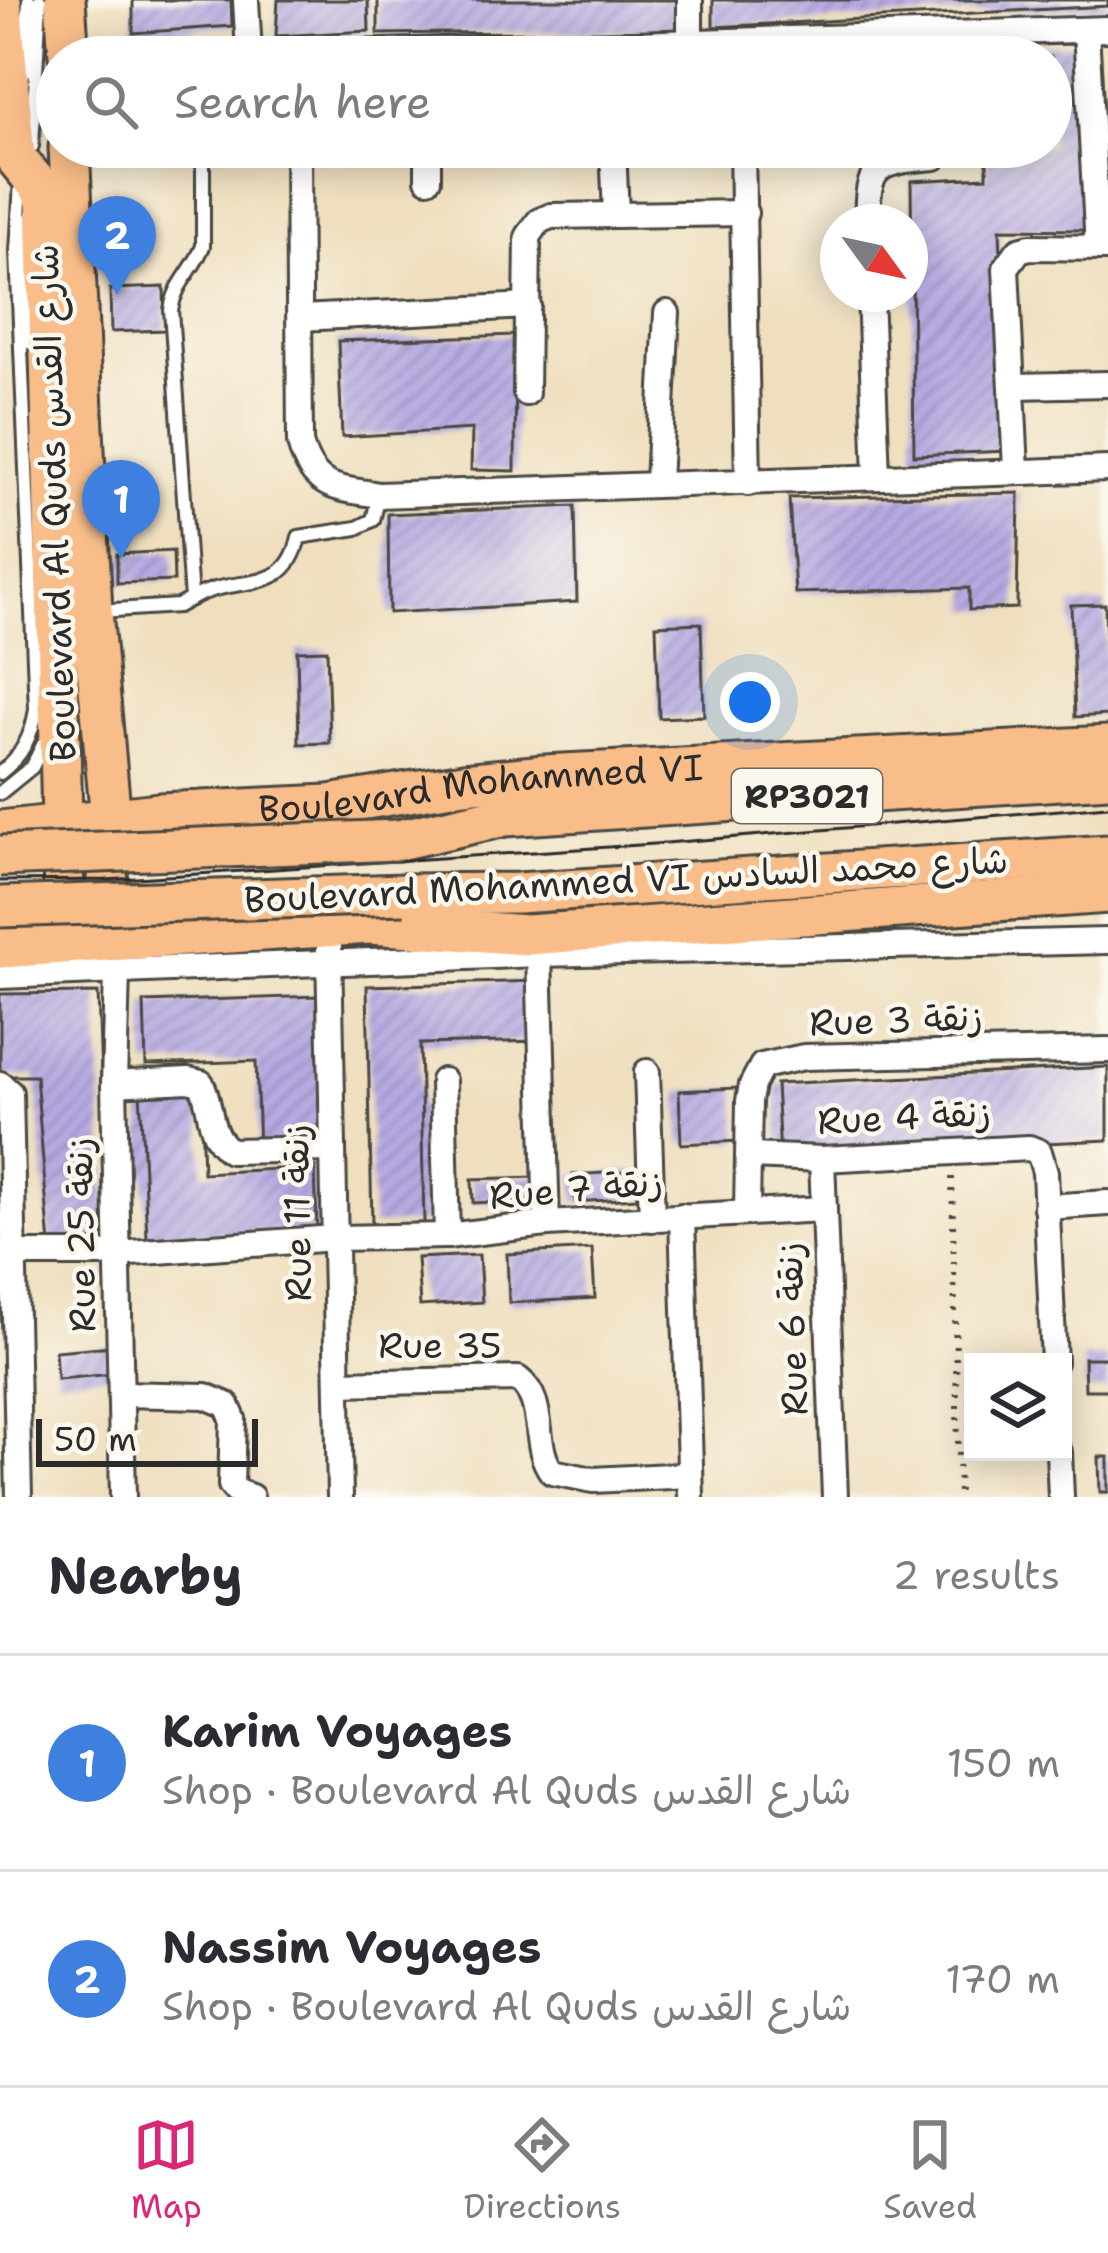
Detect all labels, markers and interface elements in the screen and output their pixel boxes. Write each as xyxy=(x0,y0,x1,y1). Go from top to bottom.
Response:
search box xyxy=(36,36,1072,168)
icon: search xyxy=(78,69,144,135)
text: Search here xyxy=(174,72,431,132)
pin: 2 xyxy=(78,196,156,295)
north arrow xyxy=(820,204,928,312)
street label: Boulevard Al Quds شارع القدس xyxy=(20,243,89,763)
pin: 1 xyxy=(82,460,160,559)
your location xyxy=(720,672,780,732)
street label: Boulevard Mohammed VI xyxy=(257,742,704,833)
road number: RP3021 xyxy=(732,769,882,823)
street label: Boulevard Mohammed VI شارع محمد السادس xyxy=(243,836,1009,925)
street label: Rue 3 زنقة xyxy=(808,992,984,1048)
street label: Rue 4 زنقة xyxy=(816,1088,992,1146)
street label: Rue 11 زنقة xyxy=(271,1124,323,1302)
street label: Rue 25 زنقة xyxy=(55,1137,107,1333)
street label: Rue 7 زنقة xyxy=(487,1157,665,1221)
street label: Rue 6 زنقة xyxy=(764,1241,820,1417)
street label: Rue 35 xyxy=(378,1321,502,1370)
map controls xyxy=(964,1353,1072,1461)
button: layers xyxy=(964,1353,1072,1461)
scale bar xyxy=(36,1413,258,1466)
text: 50 m xyxy=(54,1417,137,1462)
text: Nearby xyxy=(48,1541,243,1609)
text: 2 results xyxy=(893,1549,1060,1601)
text: Karim Voyages xyxy=(162,1701,512,1761)
text: 1 xyxy=(78,1737,96,1789)
text: 150 m xyxy=(947,1737,1060,1789)
text: Shop · Boulevard Al Quds شارع القدس xyxy=(162,1764,852,1816)
text: Nassim Voyages xyxy=(162,1917,542,1977)
text: 2 xyxy=(73,1953,101,2005)
text: 170 m xyxy=(945,1953,1060,2005)
text: Shop · Boulevard Al Quds شارع القدس xyxy=(162,1980,852,2032)
tab: Map xyxy=(131,2112,202,2229)
tab: Directions xyxy=(464,2112,621,2229)
tab: Saved xyxy=(883,2112,977,2229)

